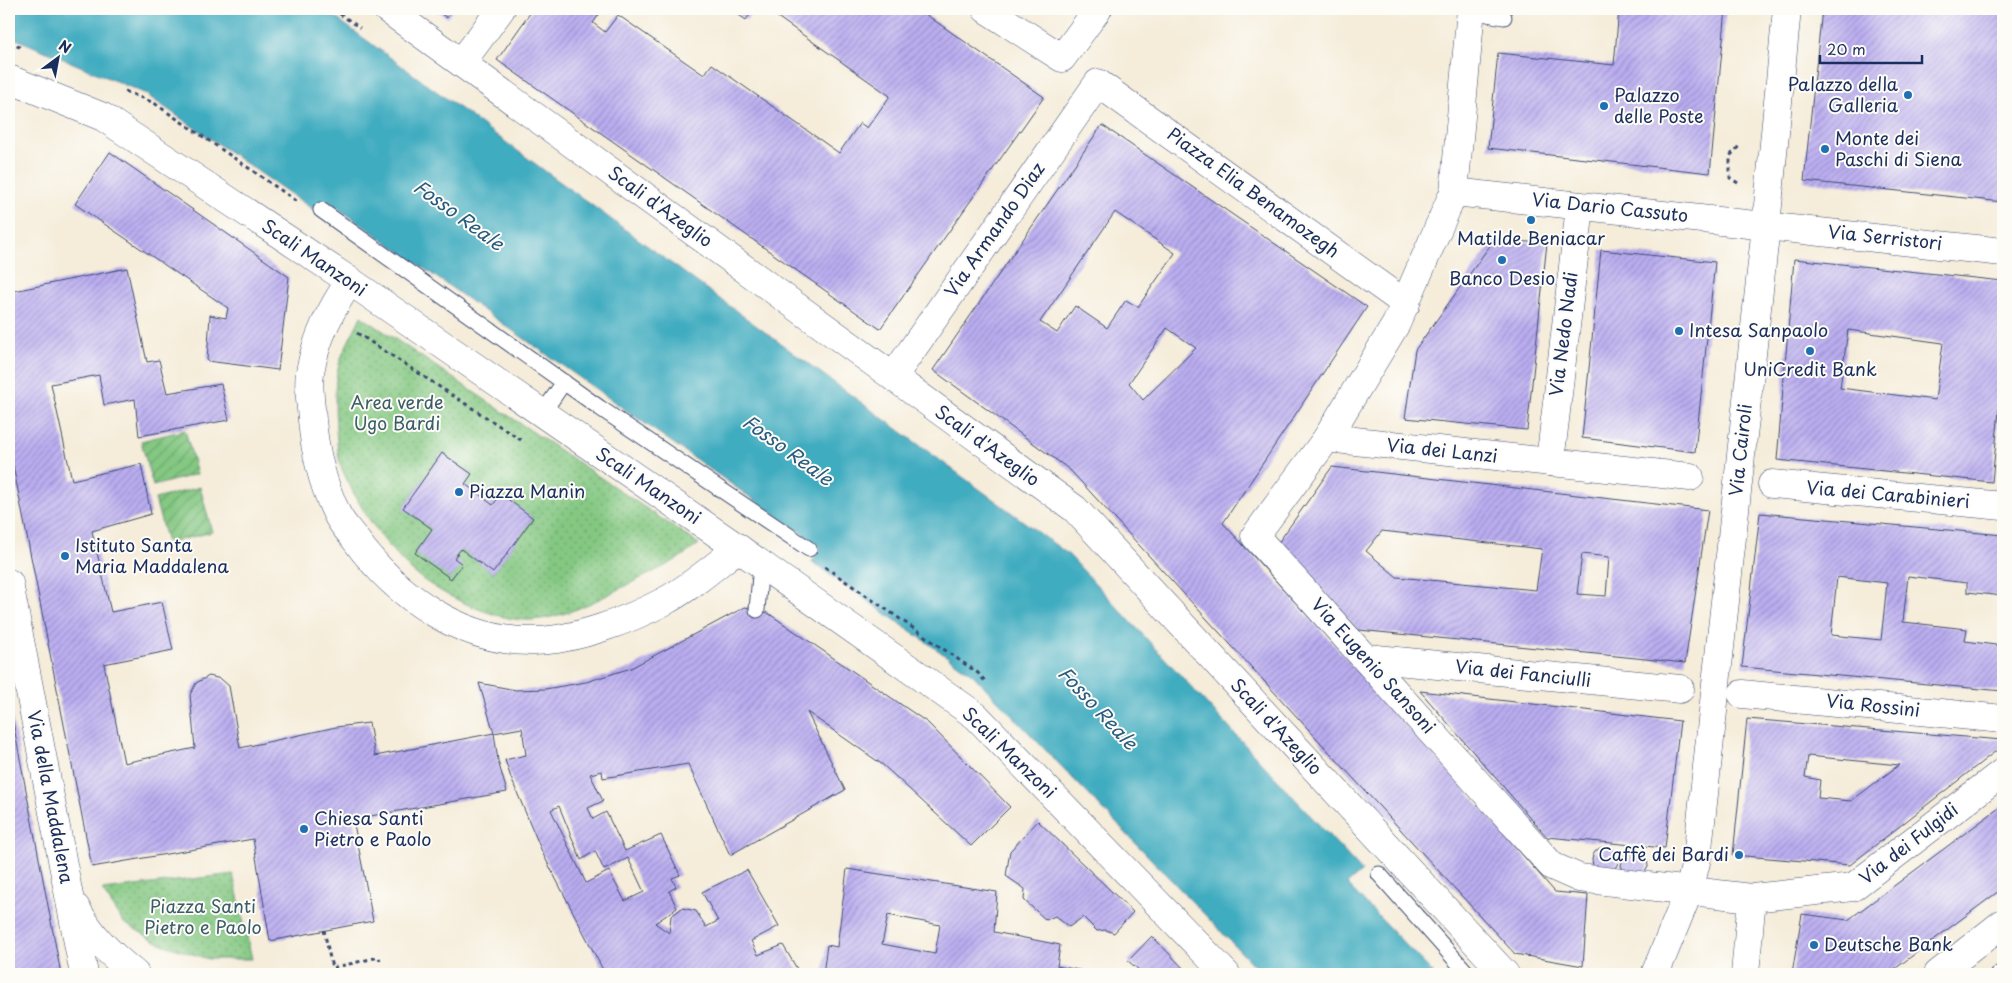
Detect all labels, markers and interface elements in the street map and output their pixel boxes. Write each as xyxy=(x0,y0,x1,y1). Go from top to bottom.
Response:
north arrow xyxy=(32,32,82,82)
scale bar xyxy=(1820,32,1922,64)
text: N xyxy=(55,35,75,58)
text: 20 m xyxy=(1827,37,1866,60)
place label: Palazzo della Galleria xyxy=(1787,70,1899,118)
place label: Palazzo delle Poste xyxy=(1614,81,1704,129)
marker: Palazzo della Galleria xyxy=(1902,89,1914,101)
marker: Palazzo delle Poste xyxy=(1598,100,1610,112)
street label: Piazza Elia Benamozegh xyxy=(1162,120,1346,264)
place label: Monte dei Paschi di Siena xyxy=(1835,124,1963,172)
marker: Monte dei Paschi di Siena xyxy=(1819,143,1831,155)
street label: Via Armando Diaz xyxy=(937,156,1051,302)
street label: Scali d'Azeglio xyxy=(603,158,719,253)
water label: Fosso Reale xyxy=(409,172,511,257)
street label: Via Dario Cassuto xyxy=(1531,185,1690,228)
street label: Scali Manzoni xyxy=(257,212,373,302)
marker: Matilde Beniacar xyxy=(1525,214,1537,226)
street label: Via Serristori xyxy=(1827,217,1944,256)
place label: Matilde Beniacar xyxy=(1457,224,1606,251)
marker: Banco Desio xyxy=(1496,254,1508,266)
place label: Banco Desio xyxy=(1449,264,1555,291)
street label: Via Nedo Nadi xyxy=(1541,270,1584,398)
place label: Intesa Sanpaolo xyxy=(1689,316,1828,343)
marker: Intesa Sanpaolo xyxy=(1673,325,1685,337)
marker: UniCredit Bank xyxy=(1804,345,1816,357)
place label: UniCredit Bank xyxy=(1743,355,1877,382)
park label: Area verde Ugo Bardi xyxy=(350,388,444,436)
street label: Scali d'Azeglio xyxy=(930,397,1046,492)
street label: Via Cairoli xyxy=(1721,402,1758,497)
water label: Fosso Reale xyxy=(738,407,840,492)
street label: Via dei Lanzi xyxy=(1385,430,1499,469)
street label: Scali Manzoni xyxy=(591,440,707,530)
street label: Via dei Carabinieri xyxy=(1805,473,1971,514)
place label: Piazza Manin xyxy=(469,477,585,504)
marker: Piazza Manin xyxy=(453,486,465,498)
place label: Istituto Santa Maria Maddalena xyxy=(75,531,229,579)
marker: Istituto Santa Maria Maddalena xyxy=(59,550,71,562)
street label: Via Eugenio Sansoni xyxy=(1306,591,1443,739)
street label: Via dei Fanciulli xyxy=(1454,652,1592,693)
water label: Fosso Reale xyxy=(1053,659,1145,756)
street label: Scali d'Azeglio xyxy=(1225,672,1329,780)
street label: Via Rossini xyxy=(1825,686,1921,723)
street label: Scali Manzoni xyxy=(957,700,1063,804)
street label: Via della Maddalena xyxy=(21,708,82,886)
street label: Via dei Fulgidi xyxy=(1853,796,1963,890)
place label: Chiesa Santi Pietro e Paolo xyxy=(314,804,432,852)
marker: Chiesa Santi Pietro e Paolo xyxy=(298,823,310,835)
place label: Caffè dei Bardi xyxy=(1598,840,1729,867)
marker: Caffè dei Bardi xyxy=(1733,849,1745,861)
park label: Piazza Santi Pietro e Paolo xyxy=(144,892,262,940)
place label: Deutsche Bank xyxy=(1824,930,1953,957)
marker: Deutsche Bank xyxy=(1808,939,1820,951)

